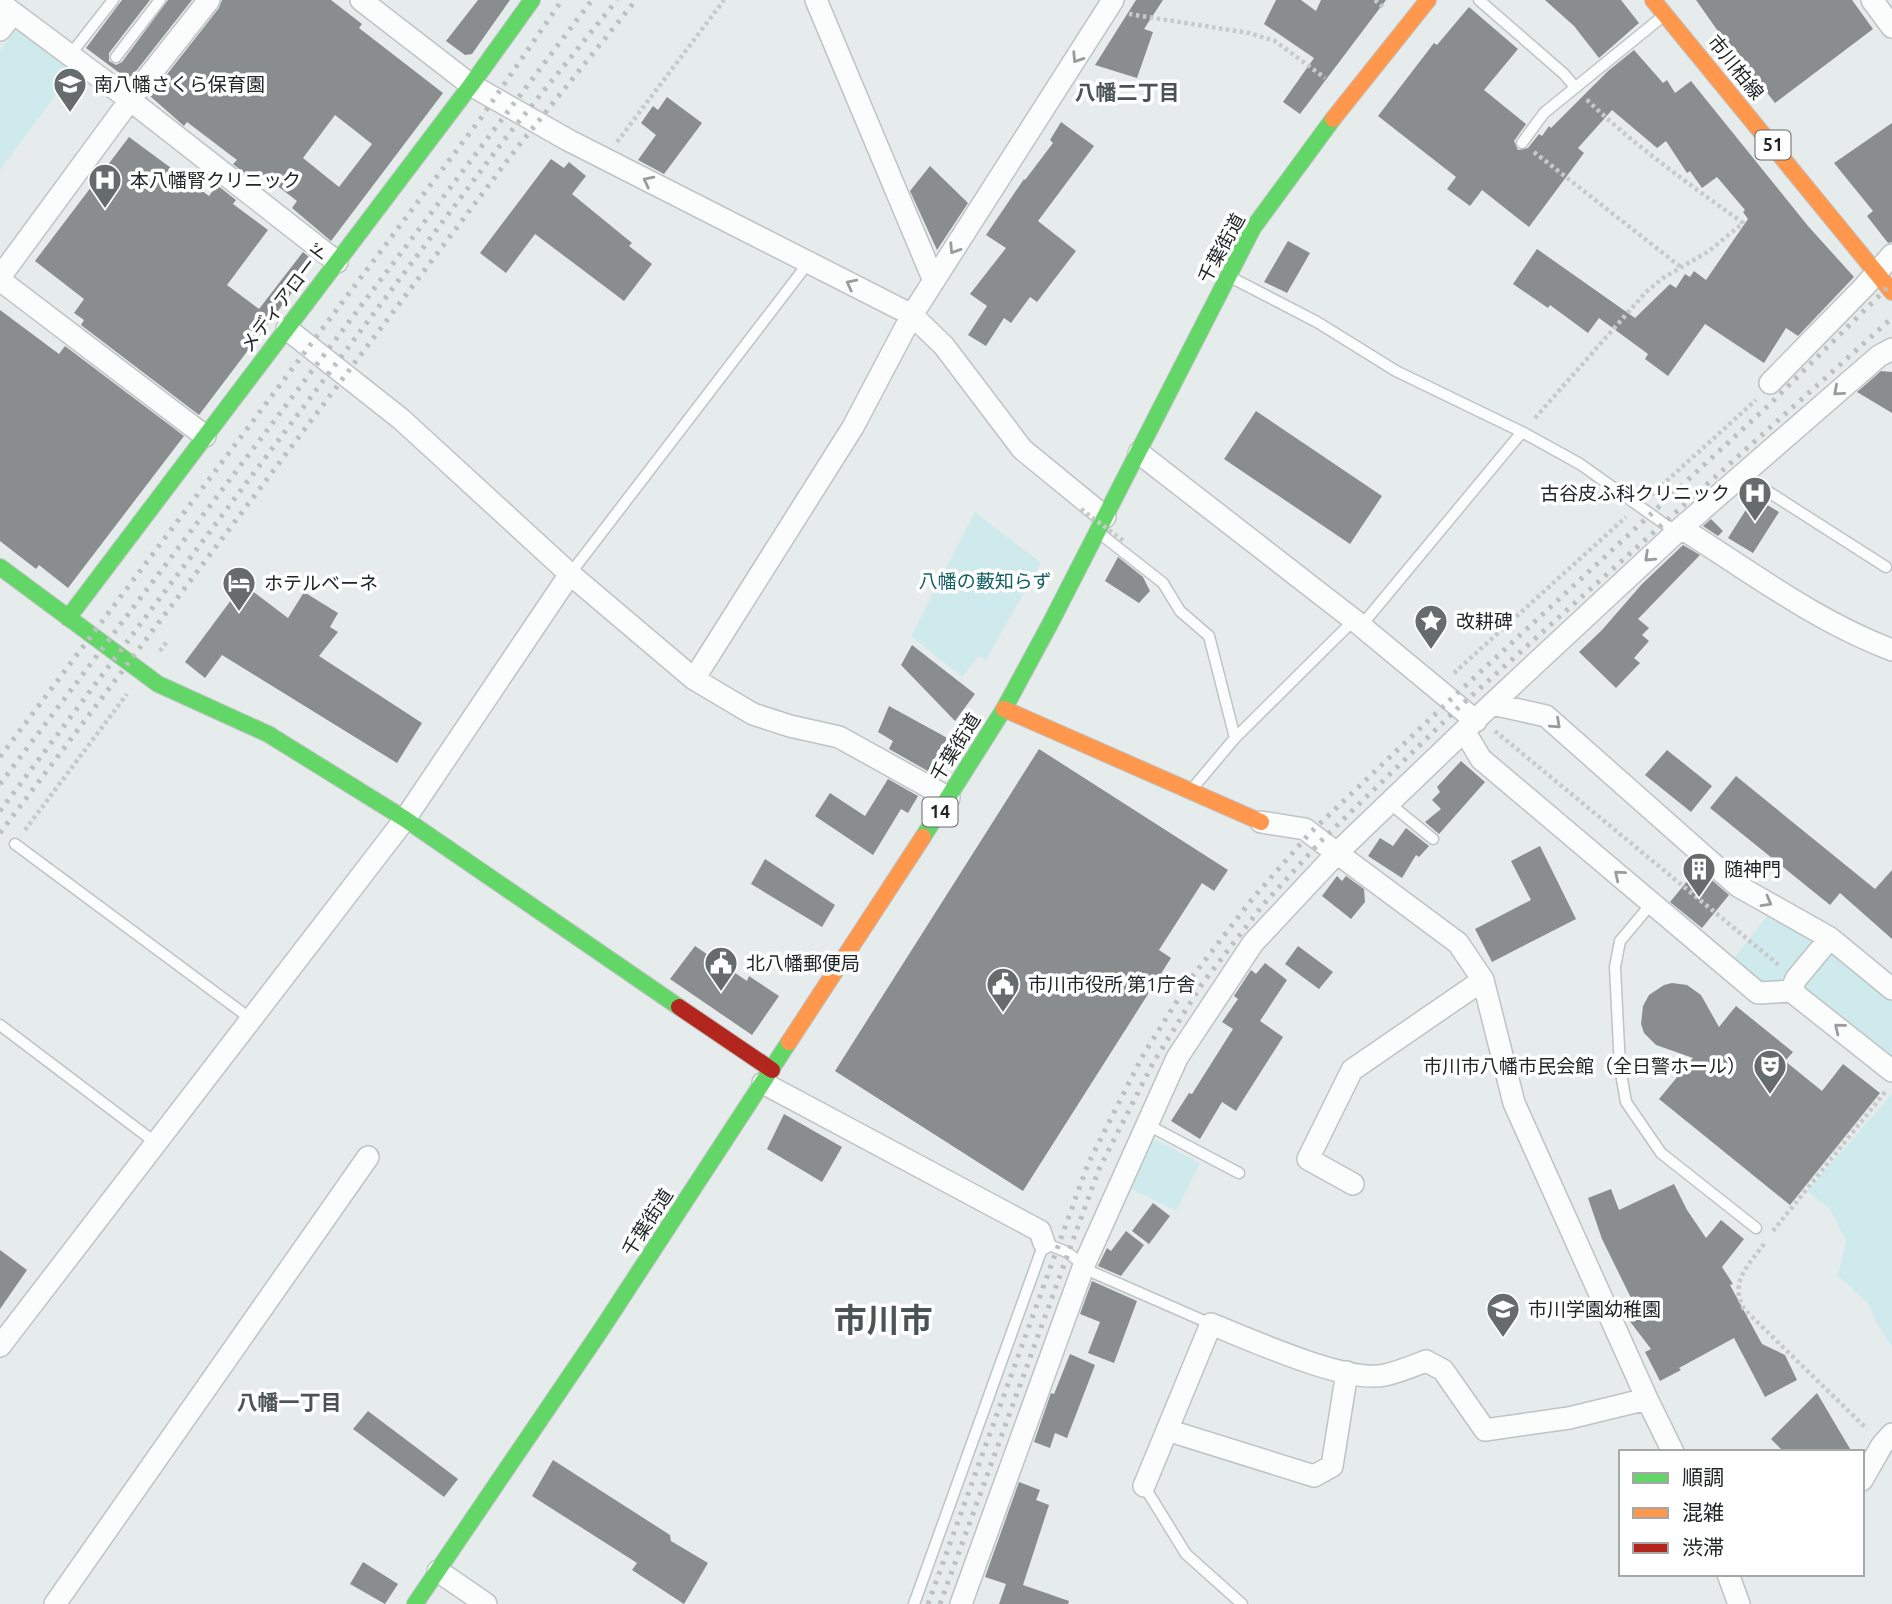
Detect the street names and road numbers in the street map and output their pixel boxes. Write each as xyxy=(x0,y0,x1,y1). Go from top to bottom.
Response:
street label: 市川柏線 xyxy=(1704,31,1768,103)
road number: 51 xyxy=(1756,130,1790,160)
street label: 千葉街道 xyxy=(1193,209,1249,287)
street label: メディアロード xyxy=(236,238,332,356)
street label: 千葉街道 xyxy=(926,709,984,785)
road number: 14 xyxy=(922,798,958,826)
street label: 千葉街道 xyxy=(617,1184,677,1260)

